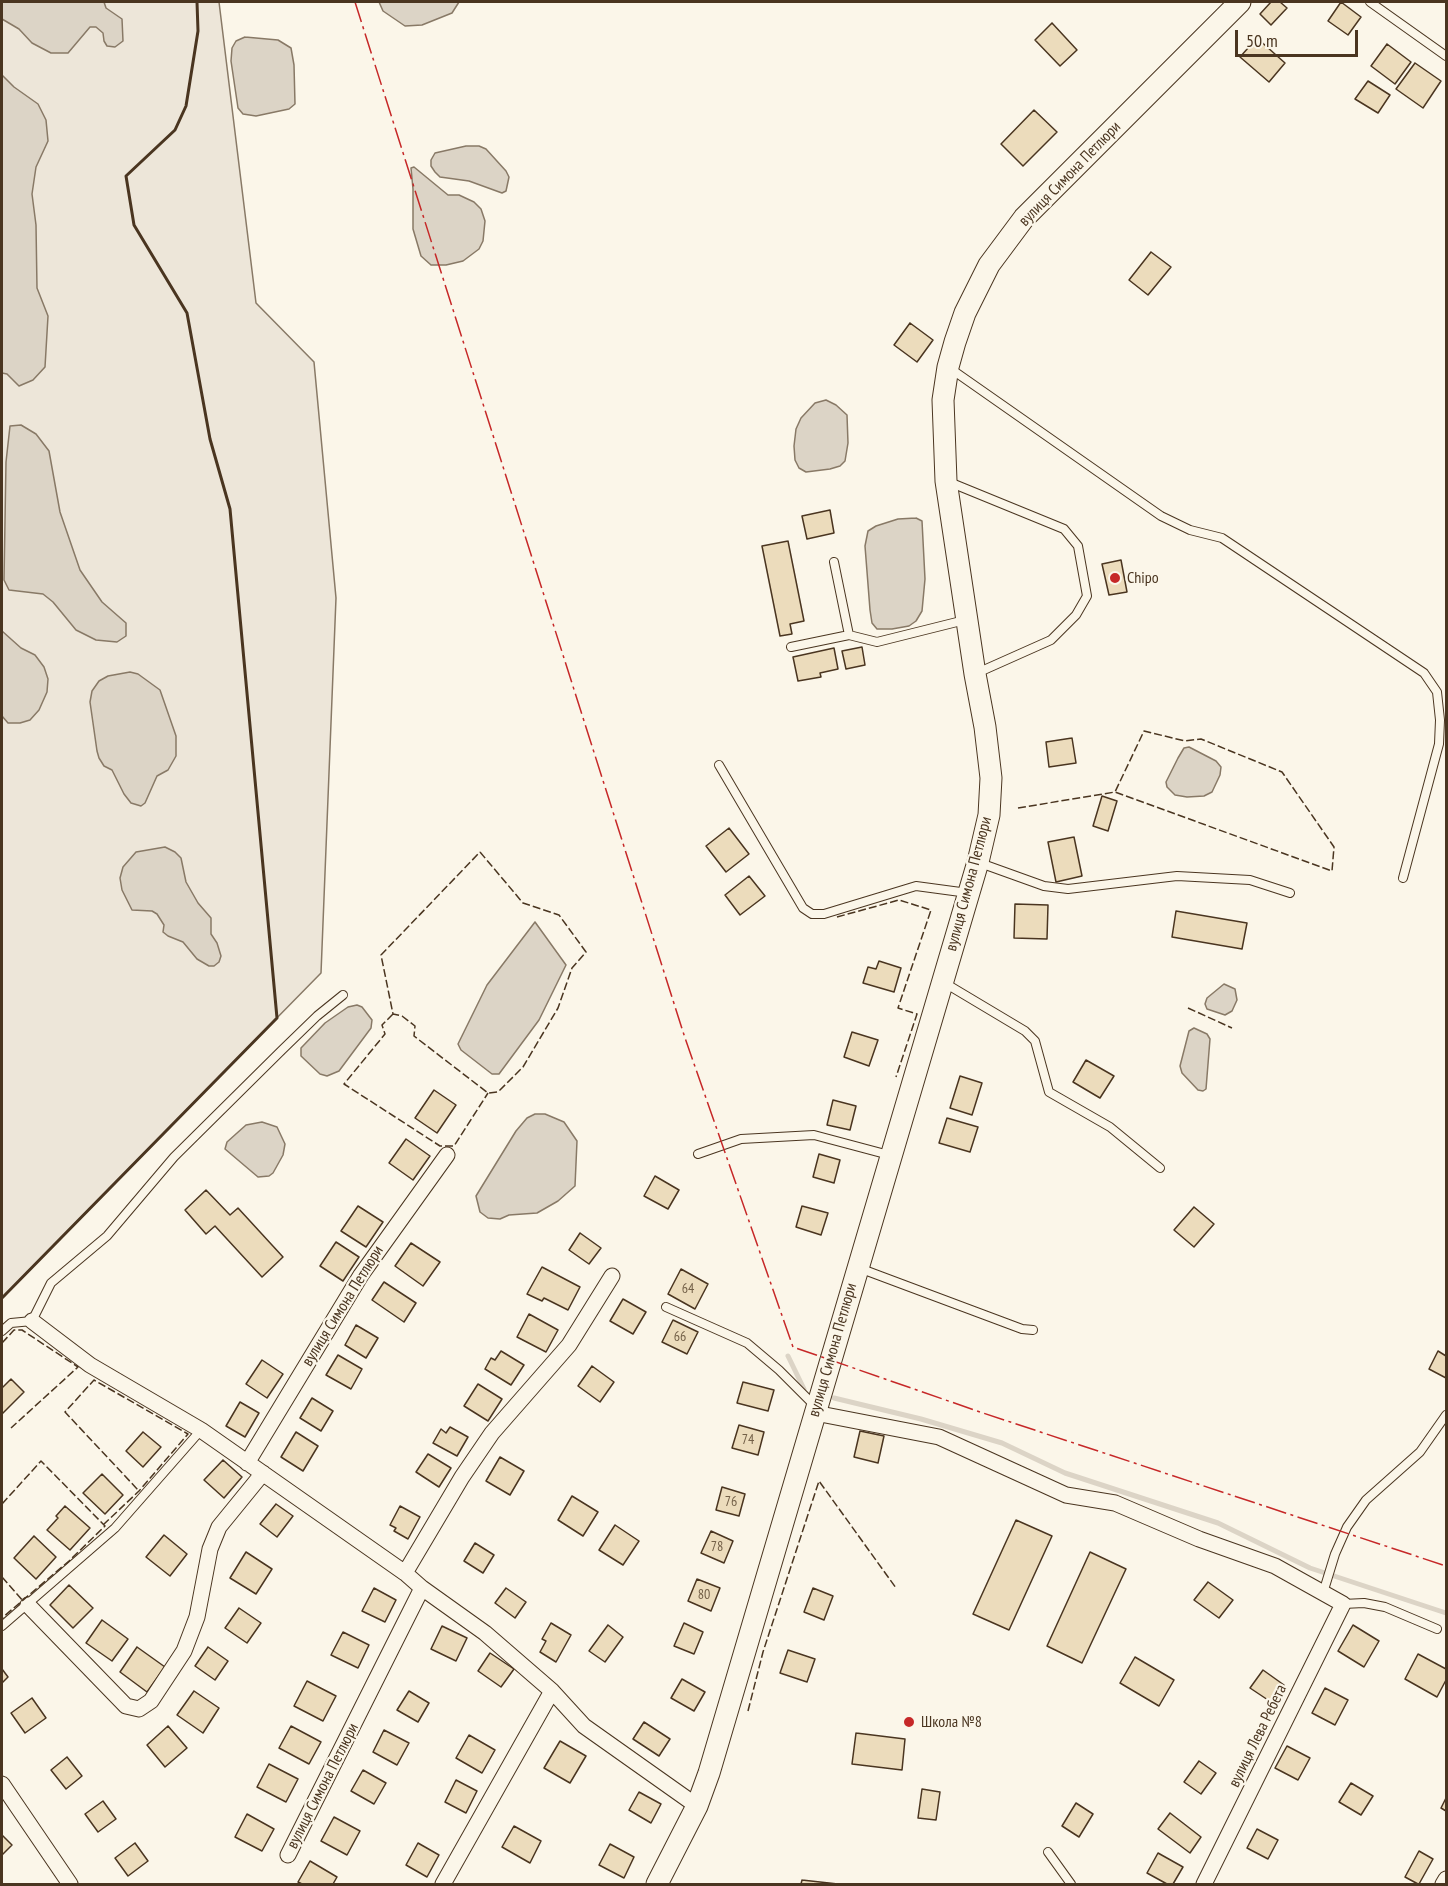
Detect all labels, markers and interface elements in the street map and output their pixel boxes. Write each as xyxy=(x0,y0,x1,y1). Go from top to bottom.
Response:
scale bar xyxy=(1238,18,1361,56)
text: 50 m xyxy=(1246,29,1278,52)
street label: вулиця Симона Петлюри xyxy=(1015,118,1125,230)
place label: Chipo xyxy=(1127,568,1159,588)
marker: Chipo xyxy=(1108,571,1122,585)
street label: вулиця Симона Петлюри xyxy=(942,815,996,953)
street label: вулиця Симона Петлюри xyxy=(298,1242,388,1370)
house number: 64 xyxy=(682,1281,694,1297)
street label: вулиця Симона Петлюри xyxy=(805,1281,861,1419)
house number: 66 xyxy=(674,1329,686,1345)
house number: 74 xyxy=(742,1432,754,1448)
house number: 76 xyxy=(725,1494,737,1510)
house number: 78 xyxy=(711,1539,723,1555)
house number: 80 xyxy=(698,1587,710,1603)
street label: вулиця Лева Ребета xyxy=(1225,1682,1291,1790)
place label: Школа №8 xyxy=(921,1712,982,1732)
marker: Школа №8 xyxy=(902,1715,916,1729)
street label: вулиця Симона Петлюри xyxy=(283,1720,363,1852)

